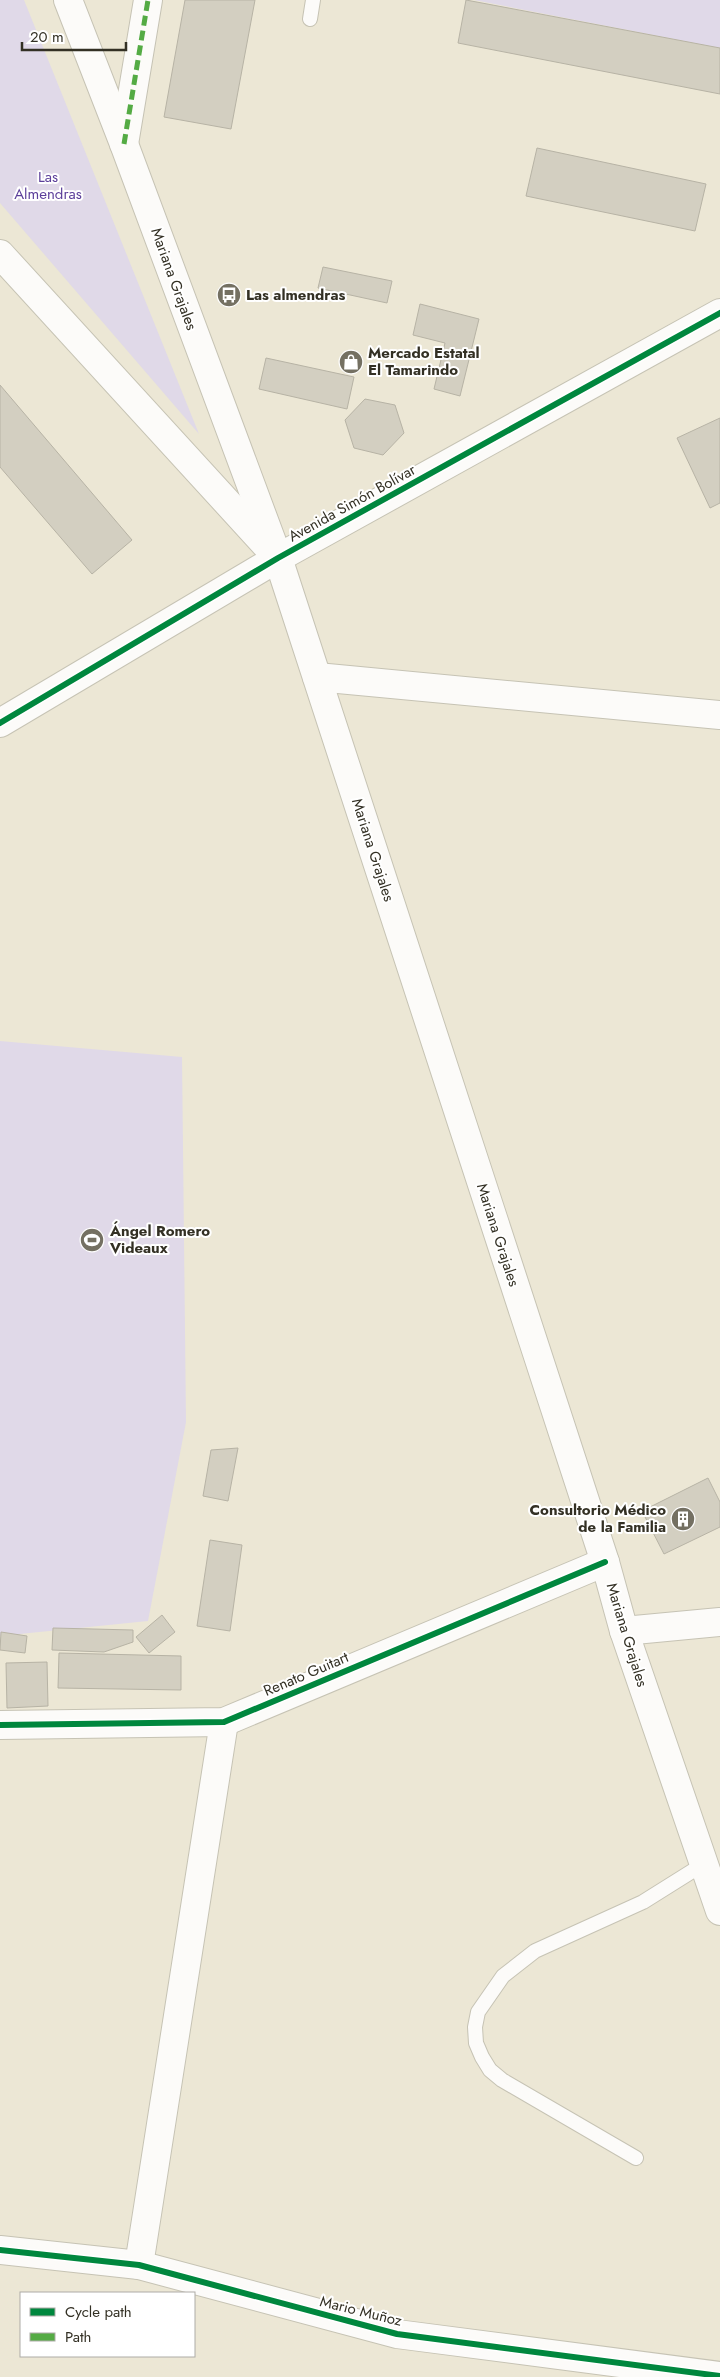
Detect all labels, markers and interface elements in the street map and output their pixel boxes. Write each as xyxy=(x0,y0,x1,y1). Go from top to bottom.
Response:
scale bar xyxy=(22,20,126,52)
text: 20 m xyxy=(30,26,64,48)
park label: Las Almendras xyxy=(14,166,82,205)
street label: Mariana Grajales xyxy=(145,225,203,333)
bus stop icon: Las almendras xyxy=(216,282,242,308)
place label: Las almendras xyxy=(246,284,346,306)
place label: Mercado Estatal El Tamarindo xyxy=(368,342,480,381)
shop icon: Mercado Estatal El Tamarindo xyxy=(338,349,364,375)
street label: Avenida Simón Bolívar xyxy=(284,458,420,547)
street label: Mariana Grajales xyxy=(346,796,400,904)
street label: Mariana Grajales xyxy=(471,1181,525,1289)
place label: Ángel Romero Videaux xyxy=(109,1220,210,1259)
sports icon: Ángel Romero Videaux xyxy=(79,1227,105,1253)
place label: Consultorio Médico de la Familia xyxy=(530,1499,666,1538)
building icon: Consultorio Médico de la Familia xyxy=(670,1506,696,1532)
street label: Mariana Grajales xyxy=(601,1580,653,1690)
street label: Renato Guitart xyxy=(260,1646,352,1702)
street label: Mario Muñoz xyxy=(318,2290,404,2332)
legend xyxy=(20,2292,195,2357)
text: Cycle path xyxy=(65,2301,132,2323)
text: Path xyxy=(65,2326,91,2348)

